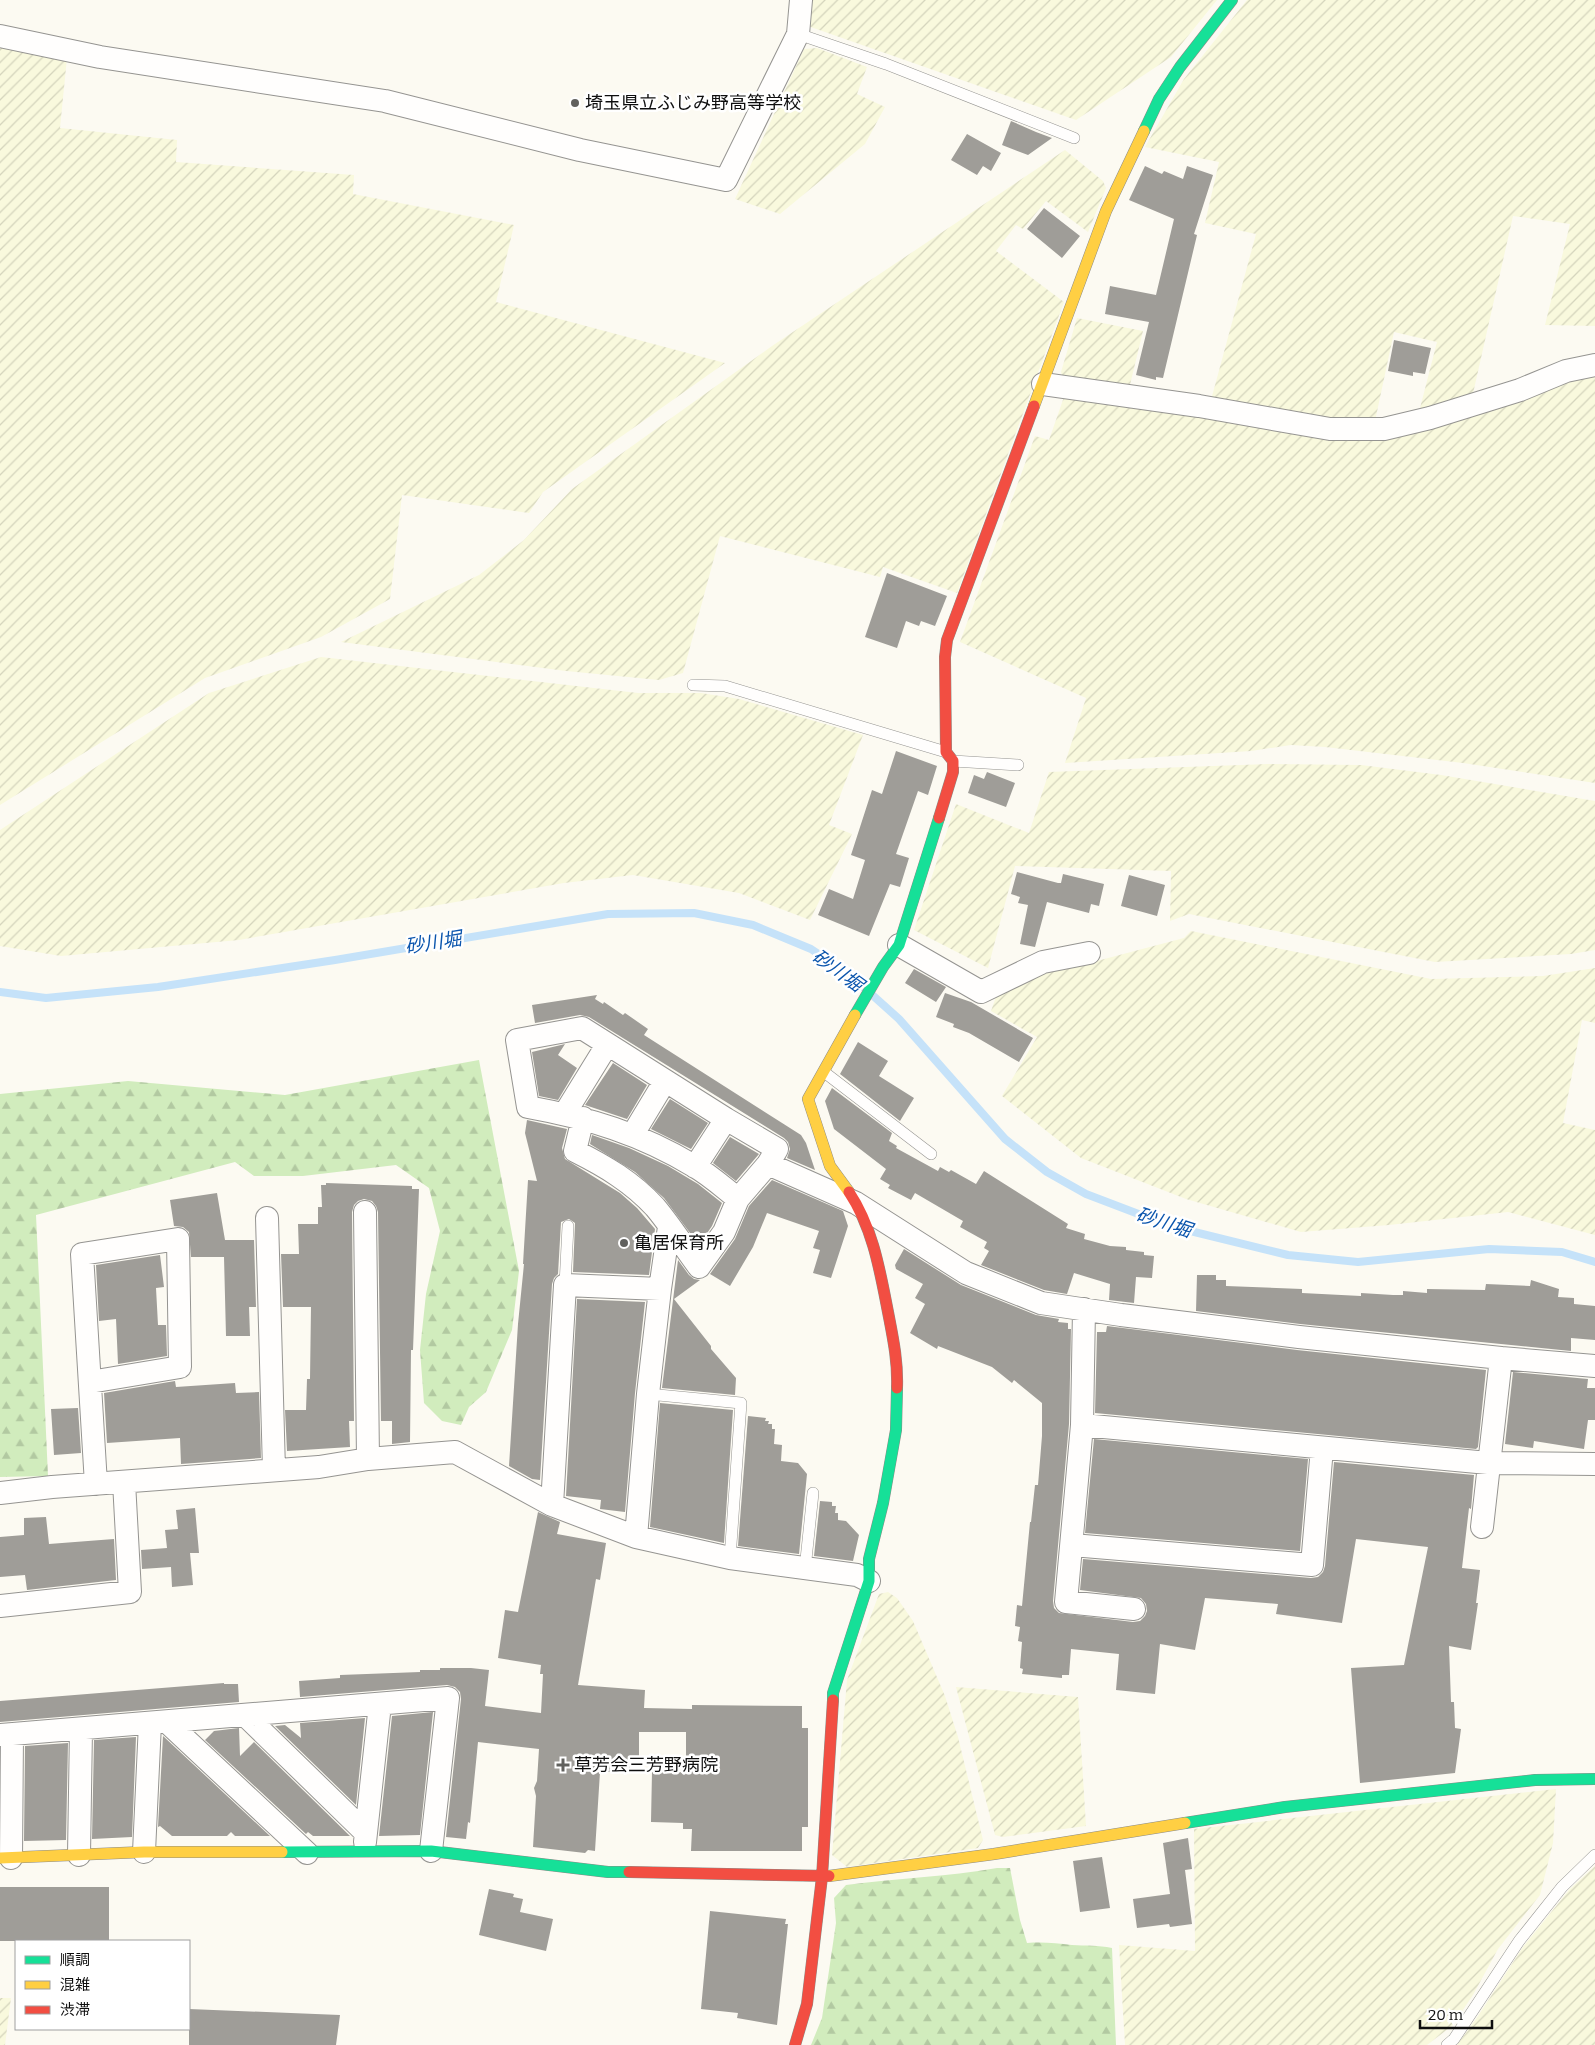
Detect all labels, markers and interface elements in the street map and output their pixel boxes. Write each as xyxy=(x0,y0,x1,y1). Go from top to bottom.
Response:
place label: 埼玉県立ふじみ野高等学校 xyxy=(585,92,801,114)
marker: 埼玉県立ふじみ野高等学校 xyxy=(569,97,581,109)
water label: 砂川堀 xyxy=(403,926,466,958)
water label: 砂川堀 xyxy=(808,944,870,998)
water label: 砂川堀 xyxy=(1133,1203,1197,1243)
place label: 亀居保育所 xyxy=(634,1232,724,1254)
marker: 亀居保育所 xyxy=(618,1237,630,1249)
place label: 草芳会三芳野病院 xyxy=(574,1754,718,1776)
marker: 草芳会三芳野病院 xyxy=(556,1758,570,1772)
legend xyxy=(15,1940,190,2030)
text: 順調 xyxy=(60,1951,90,1969)
text: 混雑 xyxy=(60,1976,90,1994)
scale bar xyxy=(1420,1998,1492,2030)
text: 渋滞 xyxy=(60,2001,90,2019)
text: 20 m xyxy=(1428,2006,1464,2024)

